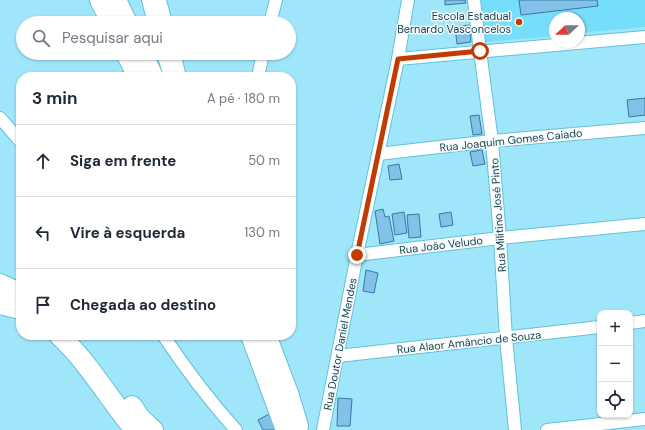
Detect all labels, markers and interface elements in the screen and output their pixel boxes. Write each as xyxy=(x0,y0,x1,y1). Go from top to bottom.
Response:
place label: Escola Estadual Bernardo Vasconcelos xyxy=(397,9,511,36)
north arrow xyxy=(549,12,585,48)
search box xyxy=(16,16,296,60)
marker: Escola Estadual Bernardo Vasconcelos xyxy=(514,17,524,27)
icon: search xyxy=(30,27,52,49)
text: Pesquisar aqui xyxy=(62,28,163,48)
route start xyxy=(471,42,489,60)
text: 3 min xyxy=(32,87,77,109)
text: A pé · 180 m xyxy=(207,90,280,107)
street label: Rua Joaquim Gomes Caiado xyxy=(439,126,583,154)
icon: ahead xyxy=(32,150,54,172)
text: Siga em frente xyxy=(70,151,176,171)
text: 50 m xyxy=(248,152,280,169)
street label: Rua Militino José Pinto xyxy=(487,158,509,272)
icon: left xyxy=(32,222,54,244)
text: Vire à esquerda xyxy=(70,223,185,243)
text: 130 m xyxy=(244,224,280,241)
street label: Rua João Veludo xyxy=(398,233,484,257)
route end xyxy=(348,246,366,264)
street label: Rua Doutor Daniel Mendes xyxy=(320,277,360,411)
icon: arrive xyxy=(32,294,54,316)
text: Chegada ao destino xyxy=(70,295,216,315)
map controls xyxy=(597,310,633,418)
button: + xyxy=(597,310,633,346)
street label: Rua Alaor Amâncio de Souza xyxy=(396,327,542,357)
button: − xyxy=(597,346,633,382)
button: locate xyxy=(597,382,633,418)

